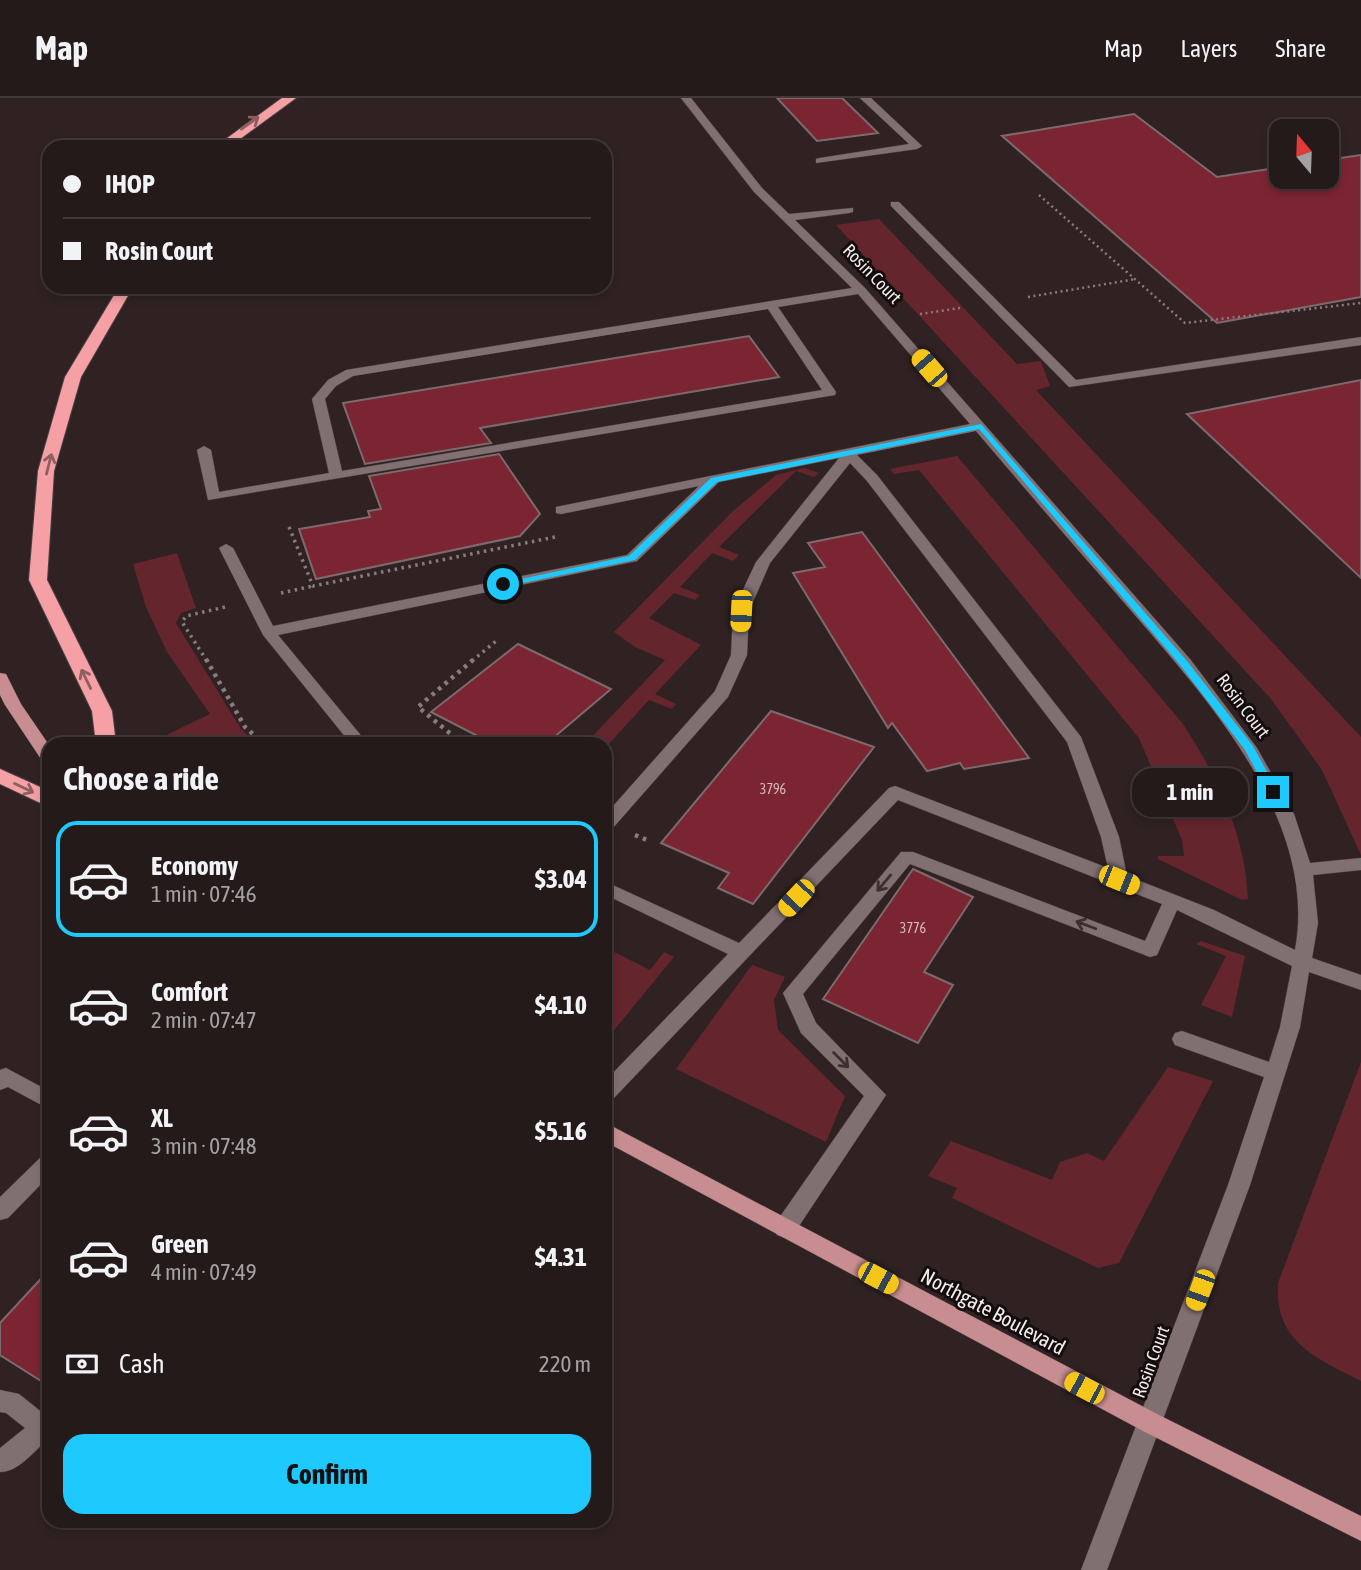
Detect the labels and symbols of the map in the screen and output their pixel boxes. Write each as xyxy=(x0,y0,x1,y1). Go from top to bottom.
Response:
one-way arrow xyxy=(240,116,260,130)
north arrow xyxy=(1269,119,1339,189)
street label: Rosin Court xyxy=(839,239,906,308)
car xyxy=(908,345,951,391)
one-way arrow xyxy=(43,453,56,476)
route start xyxy=(487,568,519,600)
car xyxy=(730,589,753,633)
one-way arrow xyxy=(79,669,93,690)
street label: Rosin Court xyxy=(1213,670,1274,742)
callout: 1 min xyxy=(1133,768,1248,816)
route end xyxy=(1257,776,1289,808)
house number: 3796 xyxy=(760,781,787,797)
one-way arrow xyxy=(14,783,35,796)
car xyxy=(1096,862,1143,898)
one-way arrow xyxy=(876,874,892,892)
car xyxy=(774,875,819,921)
one-way arrow xyxy=(1076,918,1097,931)
house number: 3776 xyxy=(900,920,927,936)
one-way arrow xyxy=(832,1052,849,1069)
car xyxy=(855,1259,902,1297)
street label: Northgate Boulevard xyxy=(917,1263,1070,1359)
car xyxy=(1183,1267,1218,1313)
street label: Rosin Court xyxy=(1128,1323,1173,1401)
car xyxy=(1061,1369,1108,1407)

